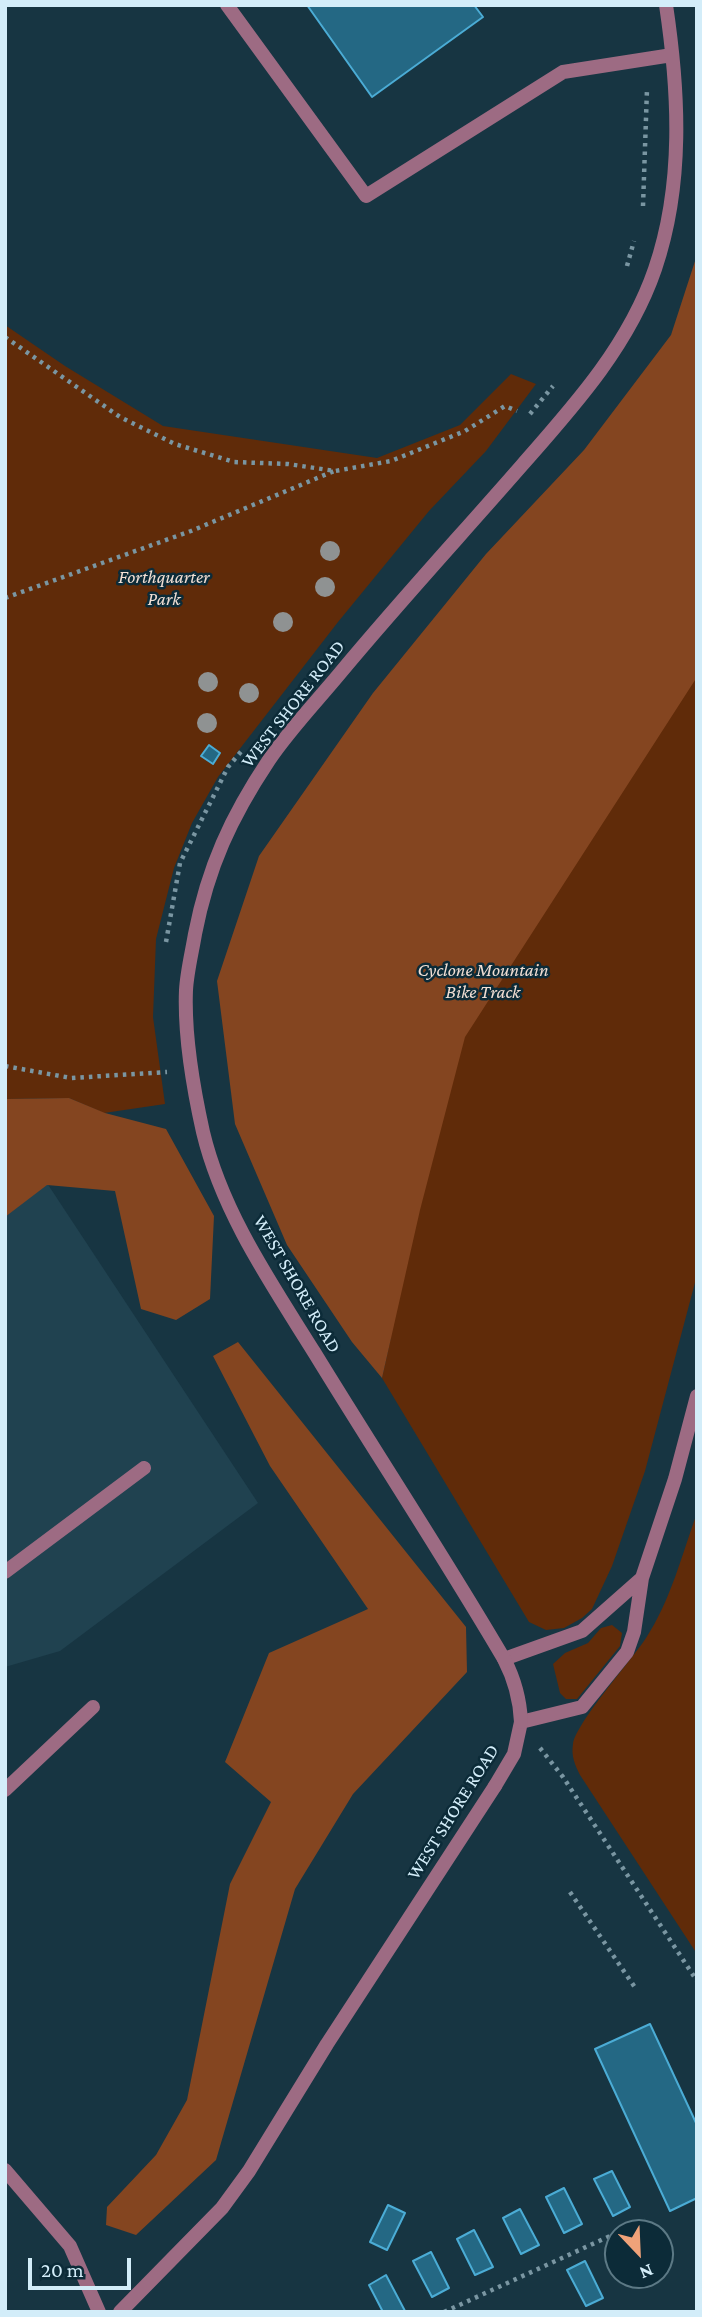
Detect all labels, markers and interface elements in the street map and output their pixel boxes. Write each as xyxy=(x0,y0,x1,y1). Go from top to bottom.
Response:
park label: Forthquarter Park xyxy=(118,566,210,610)
street label: WEST SHORE ROAD xyxy=(236,636,350,772)
park label: Cyclone Mountain Bike Track xyxy=(417,959,549,1003)
street label: WEST SHORE ROAD xyxy=(248,1211,346,1357)
street label: WEST SHORE ROAD xyxy=(402,1740,504,1884)
north arrow xyxy=(604,2219,674,2289)
scale bar xyxy=(32,2244,135,2288)
text: 20 m xyxy=(41,2258,84,2282)
text: N xyxy=(637,2260,657,2284)

